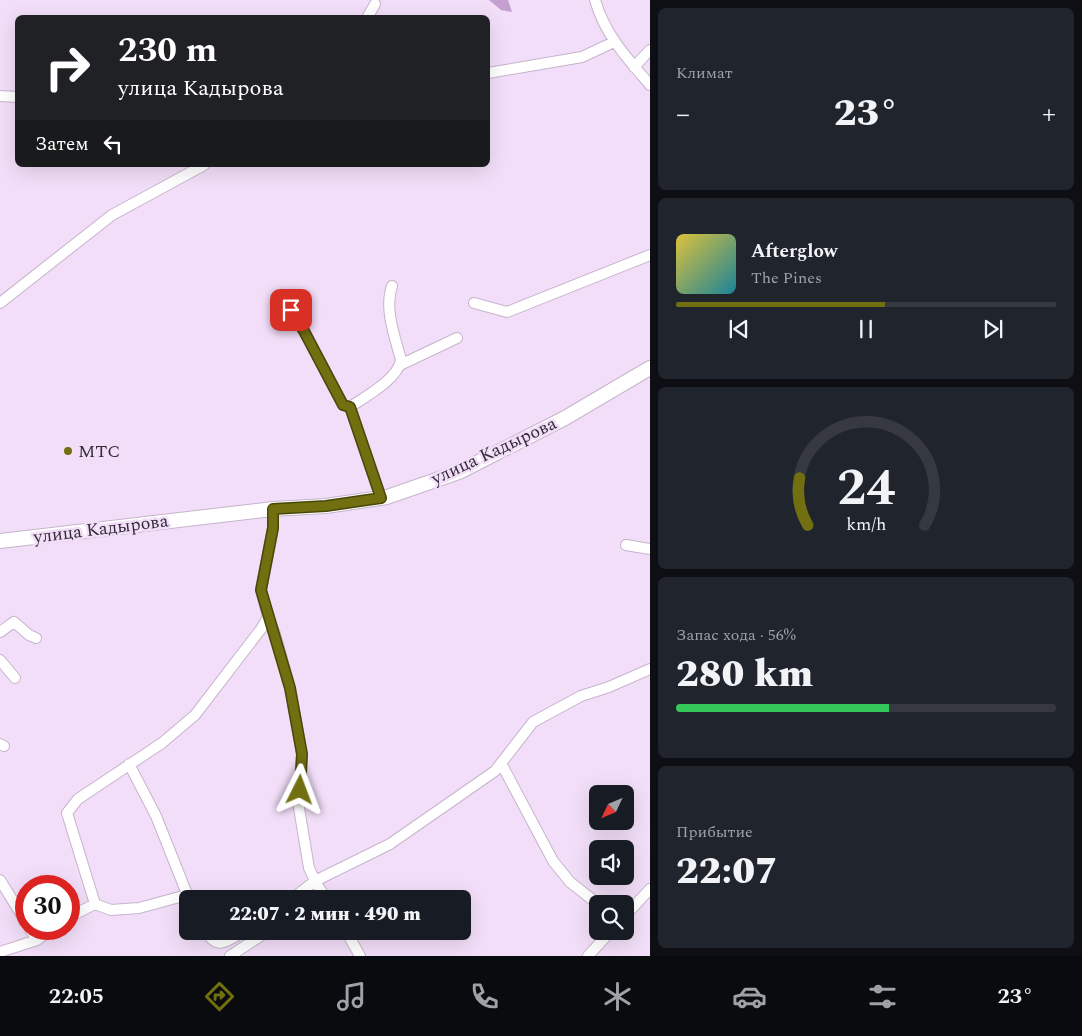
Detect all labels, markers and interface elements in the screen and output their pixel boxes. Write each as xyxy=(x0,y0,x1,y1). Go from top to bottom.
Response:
text: 230 m xyxy=(118,24,217,77)
icon: right xyxy=(35,35,100,100)
text: Климат xyxy=(676,61,733,85)
text: улица Кадырова xyxy=(118,72,284,105)
text: 23° xyxy=(834,85,898,143)
text: − xyxy=(676,93,690,136)
text: + xyxy=(1042,93,1056,136)
text: Затем xyxy=(35,130,89,159)
icon: left xyxy=(99,130,127,158)
text: Afterglow xyxy=(751,237,838,266)
text: The Pines xyxy=(751,266,822,290)
pin xyxy=(270,289,312,331)
icon: arrive xyxy=(277,296,305,324)
icon: previous xyxy=(725,315,753,343)
icon: pause xyxy=(852,315,880,343)
icon: next xyxy=(979,315,1007,343)
street label: улица Кадырова xyxy=(426,410,561,492)
place label: МТС xyxy=(78,438,120,465)
marker: МТС xyxy=(62,445,74,457)
text: 24 xyxy=(837,449,895,528)
street label: улица Кадырова xyxy=(31,507,170,551)
text: km/h xyxy=(846,511,886,538)
text: Запас хода · 56% xyxy=(676,623,796,647)
text: 280 km xyxy=(676,646,813,704)
position arrow xyxy=(273,763,325,815)
north arrow xyxy=(589,785,634,830)
map controls xyxy=(589,785,634,940)
text: Прибытие xyxy=(676,820,753,844)
button: sound xyxy=(589,840,634,885)
text: 22:07 xyxy=(676,843,778,901)
speed limit sign: 30 xyxy=(15,875,80,940)
button: search xyxy=(589,895,634,940)
text: 22:07 · 2 мин · 490 m xyxy=(229,900,421,929)
icon: directions xyxy=(202,979,237,1014)
icon: music xyxy=(334,979,369,1014)
icon: phone xyxy=(467,979,502,1014)
icon: climate xyxy=(600,979,635,1014)
icon: car xyxy=(732,979,767,1014)
icon: filters xyxy=(865,979,900,1014)
text: 22:05 xyxy=(49,980,104,1013)
text: 23° xyxy=(997,980,1033,1013)

